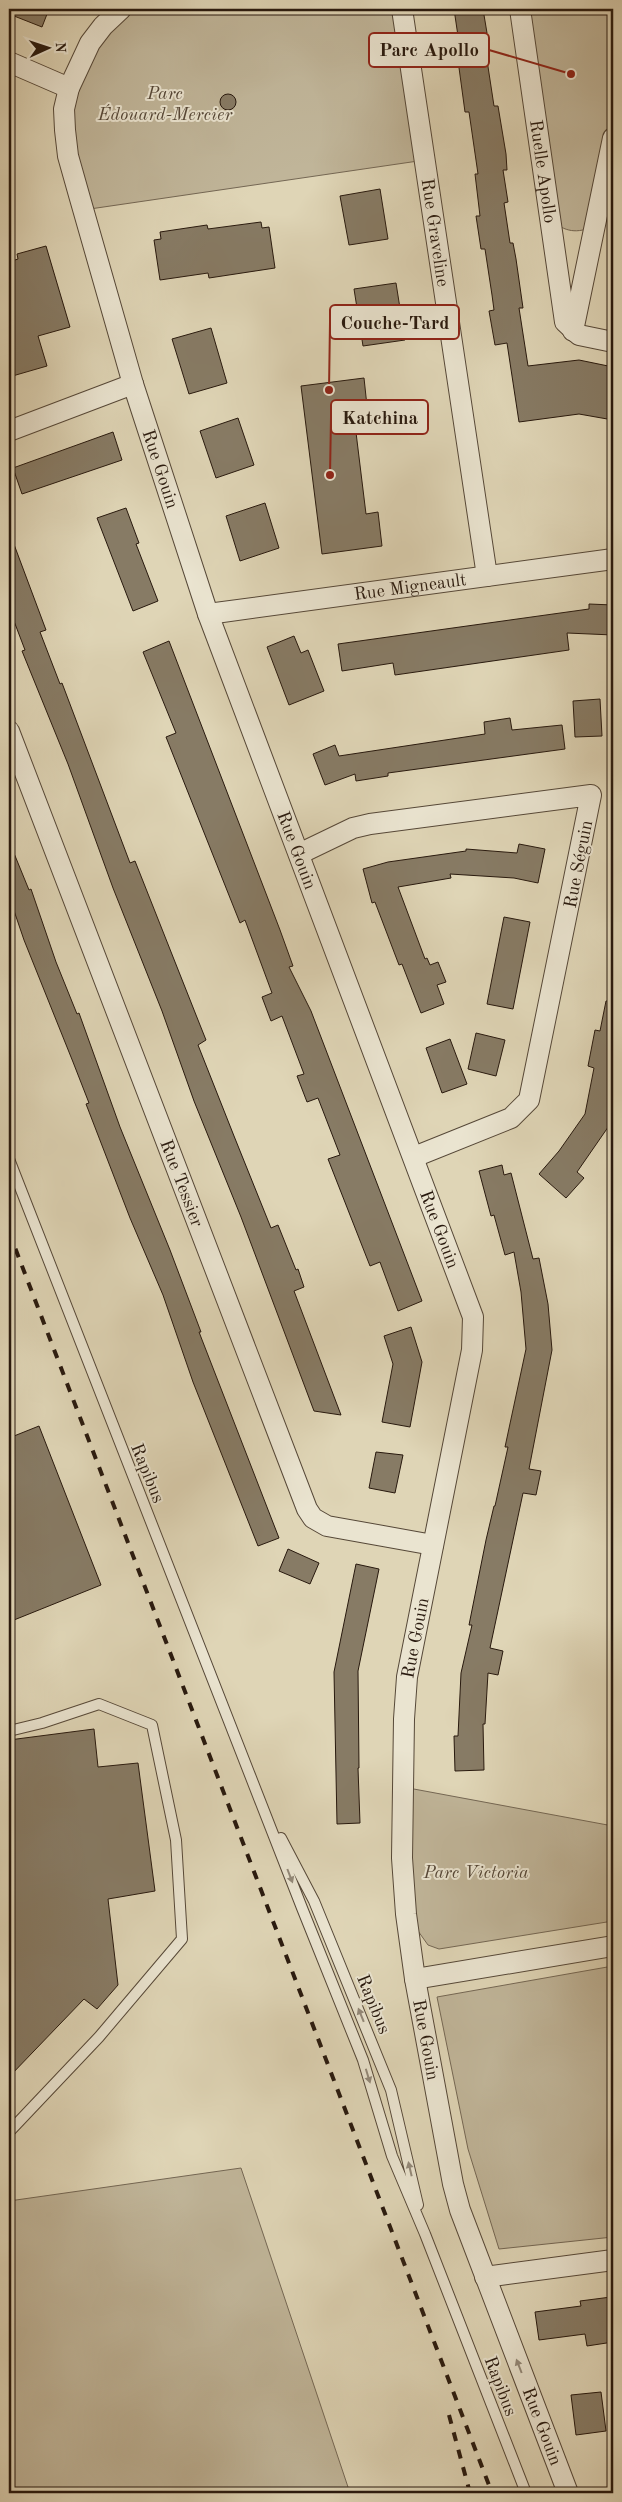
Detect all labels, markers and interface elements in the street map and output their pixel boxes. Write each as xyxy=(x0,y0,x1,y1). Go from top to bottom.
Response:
north arrow xyxy=(22,22,72,72)
callout: Parc Apollo xyxy=(369,33,489,67)
text: N xyxy=(53,42,67,53)
text: Parc Apollo xyxy=(379,42,479,61)
park label: Parc Édouard-Mercier xyxy=(97,85,233,124)
street label: Ruelle Apollo xyxy=(526,118,559,225)
street label: Rue Graveline xyxy=(418,177,452,288)
callout: Couche-Tard xyxy=(330,305,459,339)
text: Couche-Tard xyxy=(341,315,449,334)
callout: Katchina xyxy=(331,400,428,434)
text: Katchina xyxy=(342,410,419,429)
street label: Rue Gouin xyxy=(138,427,181,511)
street label: Rue Migneault xyxy=(353,571,468,604)
street label: Rue Gouin xyxy=(273,809,319,892)
street label: Rue Séguin xyxy=(562,818,596,910)
street label: Rue Tessier xyxy=(156,1137,206,1230)
street label: Rue Gouin xyxy=(416,1188,462,1271)
street label: Rapibus xyxy=(127,1441,167,1506)
street label: Rue Gouin xyxy=(399,1596,433,1680)
park label: Parc Victoria xyxy=(422,1864,529,1882)
one-way arrow xyxy=(286,1869,294,1884)
street label: Rapibus xyxy=(353,1972,393,2037)
street label: Rue Gouin xyxy=(409,1998,442,2082)
one-way arrow xyxy=(356,2008,364,2022)
one-way arrow xyxy=(365,2069,373,2084)
one-way arrow xyxy=(406,2162,414,2177)
street label: Rapibus xyxy=(480,2354,520,2419)
one-way arrow xyxy=(515,2358,523,2373)
street label: Rue Gouin xyxy=(519,2385,565,2468)

